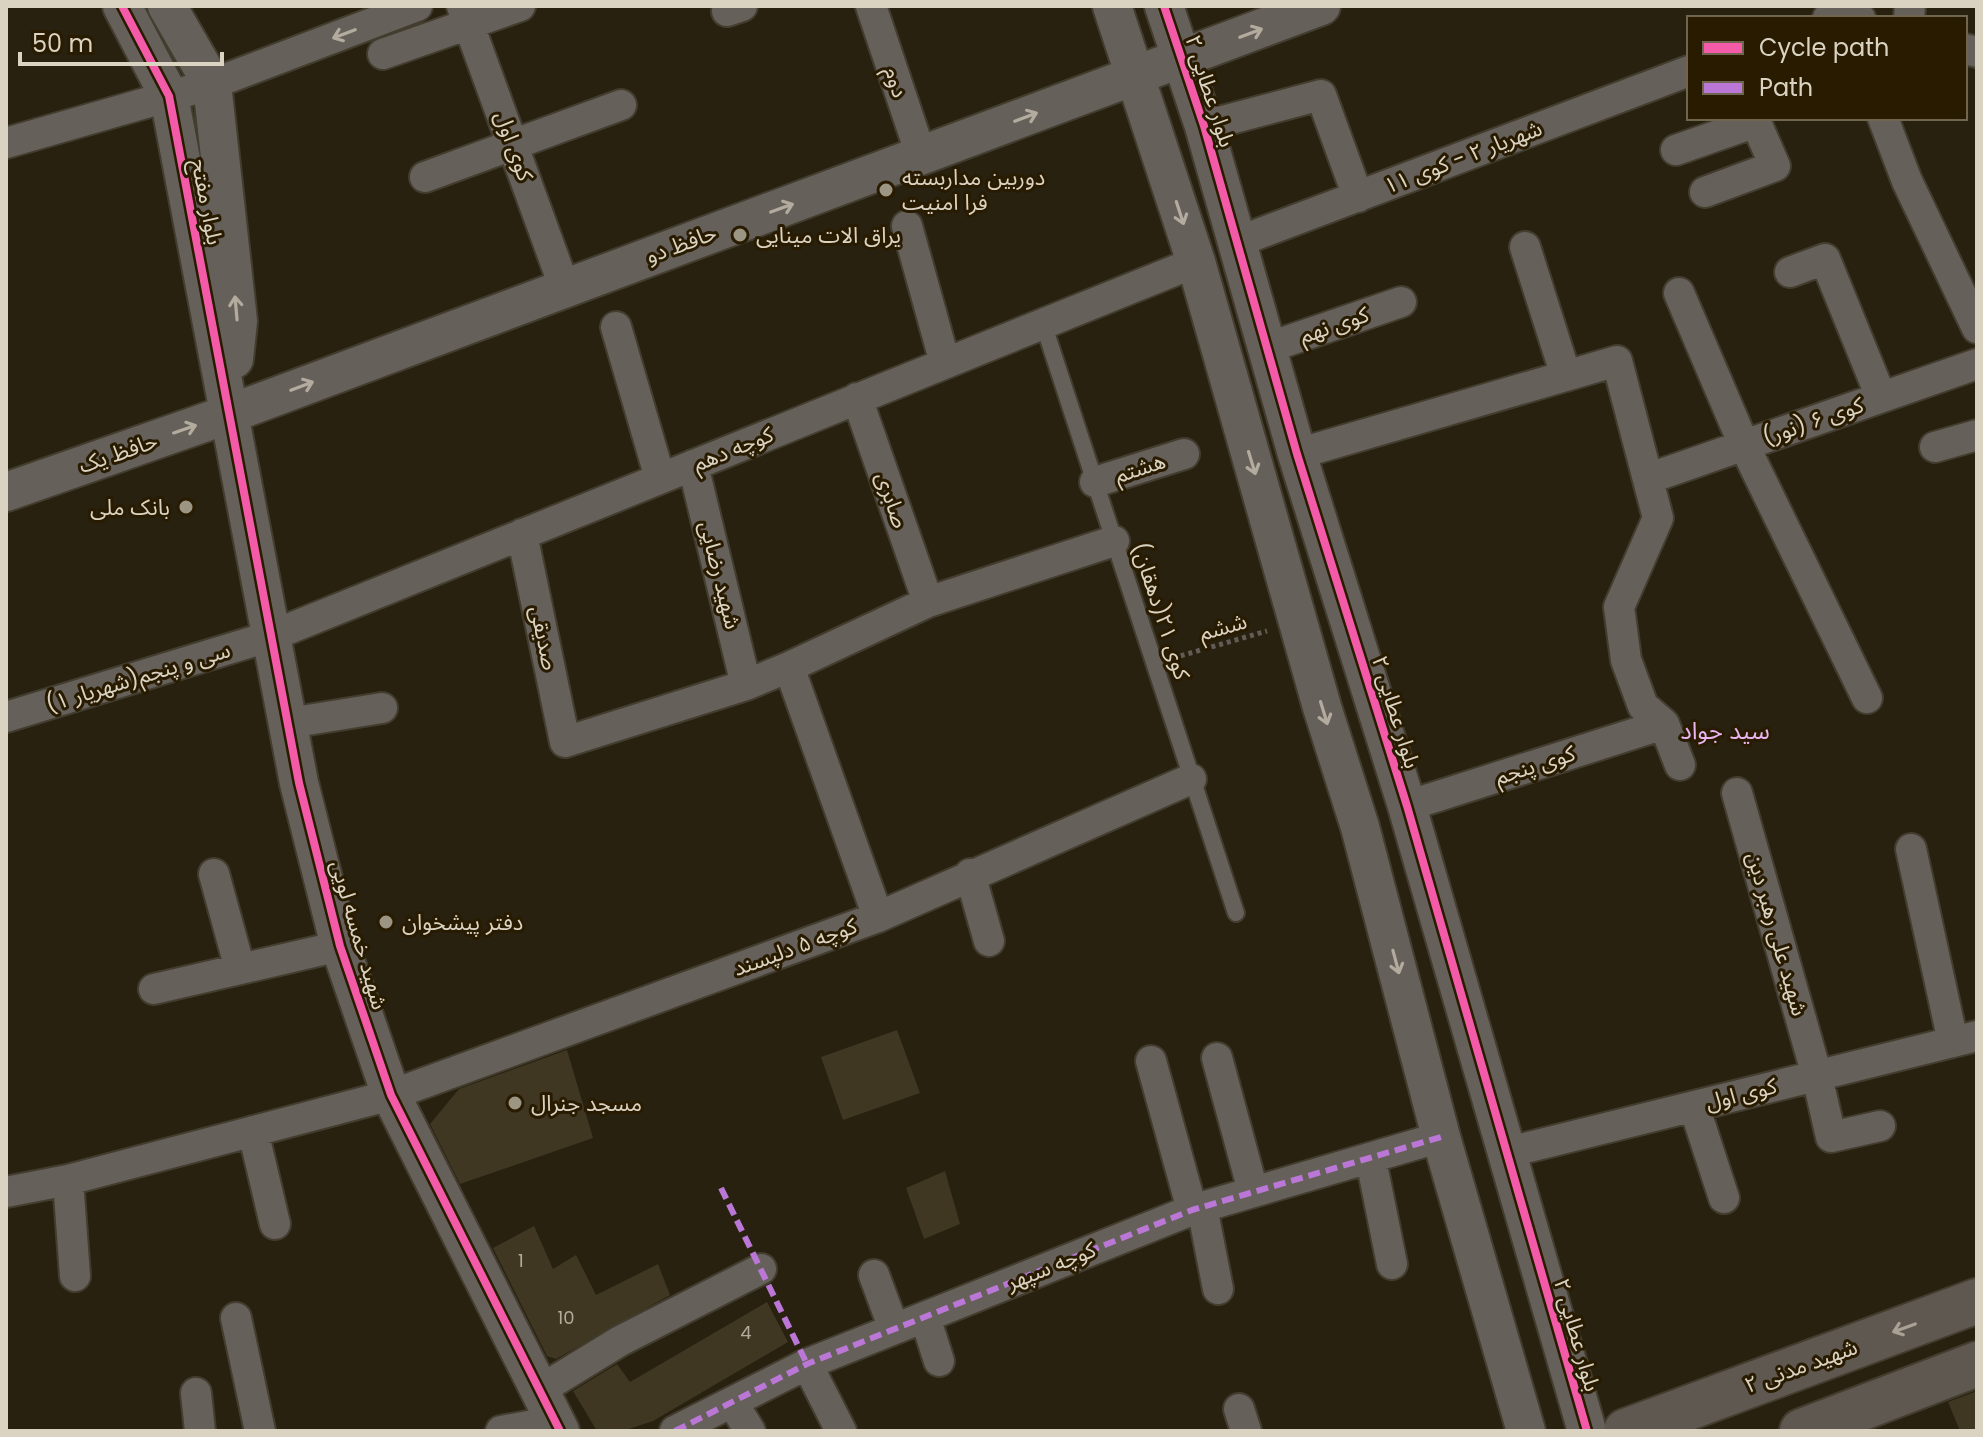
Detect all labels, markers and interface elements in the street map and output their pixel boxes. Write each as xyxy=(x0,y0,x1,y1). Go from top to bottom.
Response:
scale bar xyxy=(20,16,222,66)
legend xyxy=(1687,16,1967,120)
one-way arrow xyxy=(1238,25,1263,39)
text: 50 m xyxy=(32,27,93,60)
one-way arrow xyxy=(332,28,357,42)
street label: بلوار عطایی ۲ xyxy=(1177,31,1243,151)
text: Cycle path xyxy=(1759,31,1889,64)
street label: دوم xyxy=(875,62,916,102)
text: Path xyxy=(1759,71,1813,104)
street label: کوی اول xyxy=(487,107,541,186)
one-way arrow xyxy=(1013,109,1038,123)
street label: شهریار ۲ - کوی ۱۱ xyxy=(1379,113,1547,201)
street label: بلوار مفتح xyxy=(183,156,231,248)
place label: دوربین مداربسته فرا امنیت xyxy=(902,162,1045,218)
marker: دوربین مداربسته فرا امنیت xyxy=(877,181,895,199)
one-way arrow xyxy=(769,200,794,214)
one-way arrow xyxy=(1173,200,1188,225)
street label: حافظ دو xyxy=(641,217,721,271)
place label: یراق الات مینایی xyxy=(756,220,901,251)
marker: یراق الات مینایی xyxy=(731,226,749,244)
one-way arrow xyxy=(228,295,243,322)
street label: کوی نهم xyxy=(1295,298,1374,352)
one-way arrow xyxy=(289,378,314,392)
street label: کوی ۶ (نور) xyxy=(1758,389,1869,453)
street label: کوچه دهم xyxy=(688,418,779,480)
one-way arrow xyxy=(173,421,197,435)
street label: حافظ یک xyxy=(74,425,162,481)
street label: هشتم xyxy=(1111,445,1170,492)
one-way arrow xyxy=(1245,449,1260,475)
street label: صابری xyxy=(868,468,916,532)
place label: بانک ملی xyxy=(90,492,170,523)
marker: بانک ملی xyxy=(177,498,195,516)
street label: شهید رضایی xyxy=(692,518,748,632)
street label: کوی ۲۱(دهقان) xyxy=(1124,538,1198,685)
street label: صدیقی xyxy=(522,603,566,673)
street label: ششم xyxy=(1196,605,1251,650)
street label: سی و پنجم(شهریار ۱) xyxy=(42,634,234,721)
street label: بلوار عطایی ۲ xyxy=(1364,652,1428,772)
one-way arrow xyxy=(1317,699,1332,725)
district label: سید جواد xyxy=(1680,714,1770,747)
street label: کوی پنجم xyxy=(1491,737,1580,793)
street label: شهید علی رهبر دین xyxy=(1739,848,1815,1020)
street label: شهید خمسه لویی xyxy=(323,857,395,1013)
place label: دفتر پیشخوان xyxy=(402,907,523,938)
street label: کوچه ۵ دلپسند xyxy=(729,910,862,984)
marker: دفتر پیشخوان xyxy=(377,913,395,931)
one-way arrow xyxy=(1389,949,1404,975)
street label: کوی اول xyxy=(1702,1070,1781,1118)
place label: مسجد جنرال xyxy=(531,1088,642,1119)
marker: مسجد جنرال xyxy=(506,1094,524,1112)
street label: کوچه سپهر xyxy=(1001,1234,1101,1298)
house number: 1 xyxy=(518,1248,524,1273)
street label: بلوار عطایی ۲ xyxy=(1546,1275,1608,1395)
house number: 10 xyxy=(557,1305,575,1330)
house number: 4 xyxy=(740,1320,752,1345)
one-way arrow xyxy=(1892,1322,1917,1337)
street label: شهید مدنی ۲ xyxy=(1740,1331,1862,1401)

